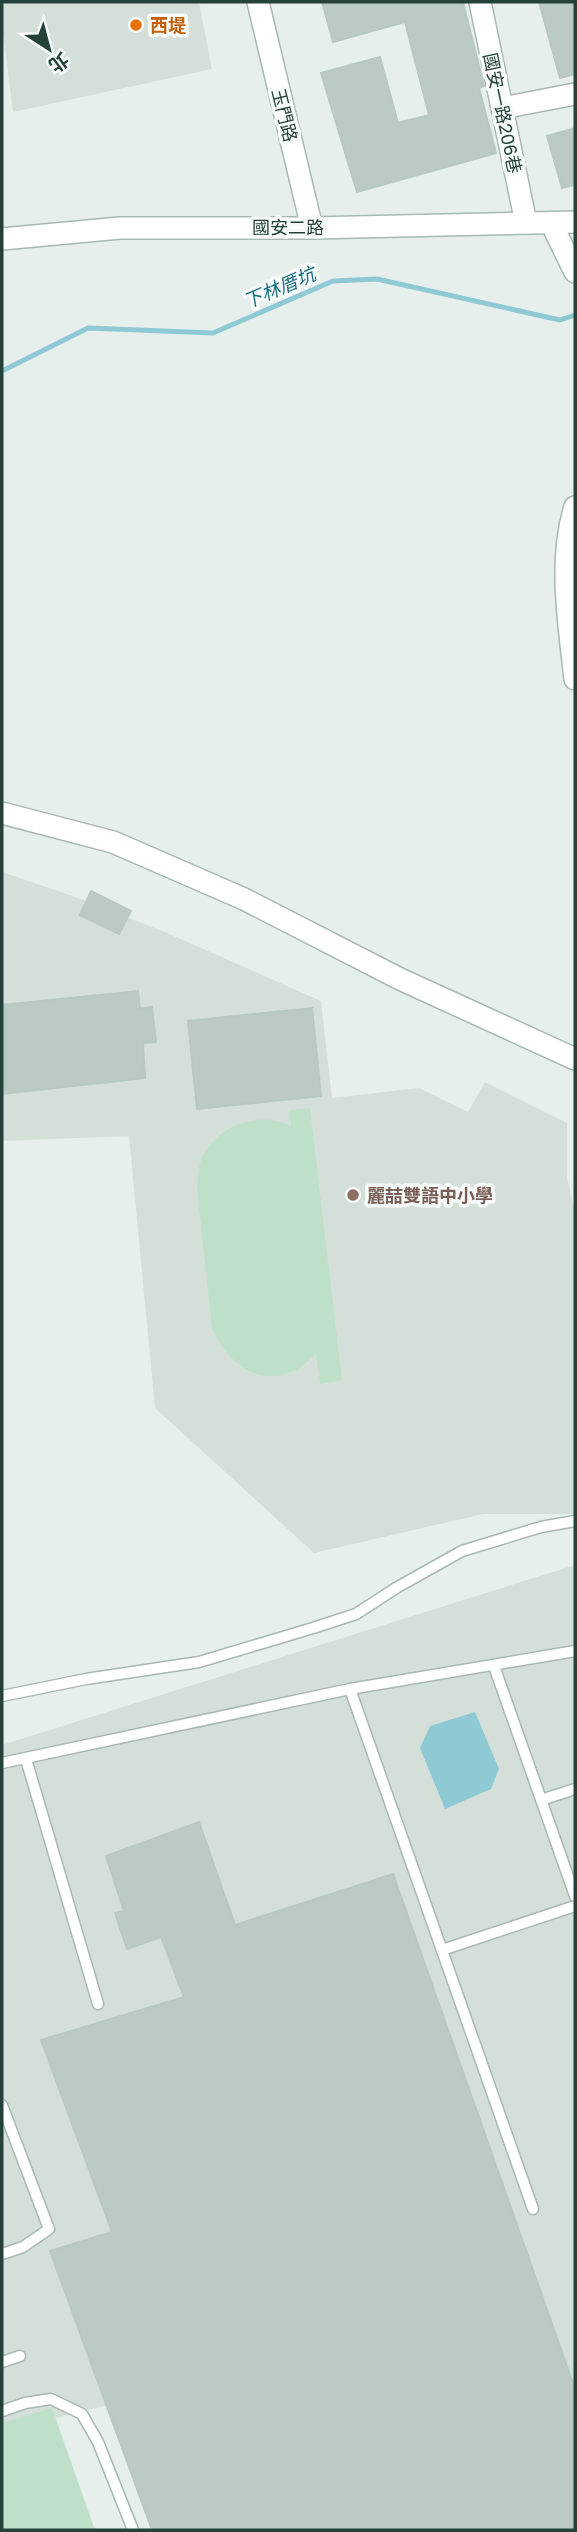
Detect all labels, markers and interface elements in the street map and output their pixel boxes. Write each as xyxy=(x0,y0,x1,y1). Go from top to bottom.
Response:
north arrow xyxy=(14,14,84,84)
place label: 西堤 xyxy=(150,14,186,36)
marker: 西堤 xyxy=(128,17,144,33)
text: 北 xyxy=(45,48,74,78)
street label: 國安一路206巷 xyxy=(480,51,526,175)
street label: 玉門路 xyxy=(268,86,302,144)
street label: 國安二路 xyxy=(252,216,324,238)
water label: 下林厝坑 xyxy=(240,260,321,312)
place label: 麗喆雙語中小學 xyxy=(367,1184,493,1206)
marker: 麗喆雙語中小學 xyxy=(345,1187,361,1203)

